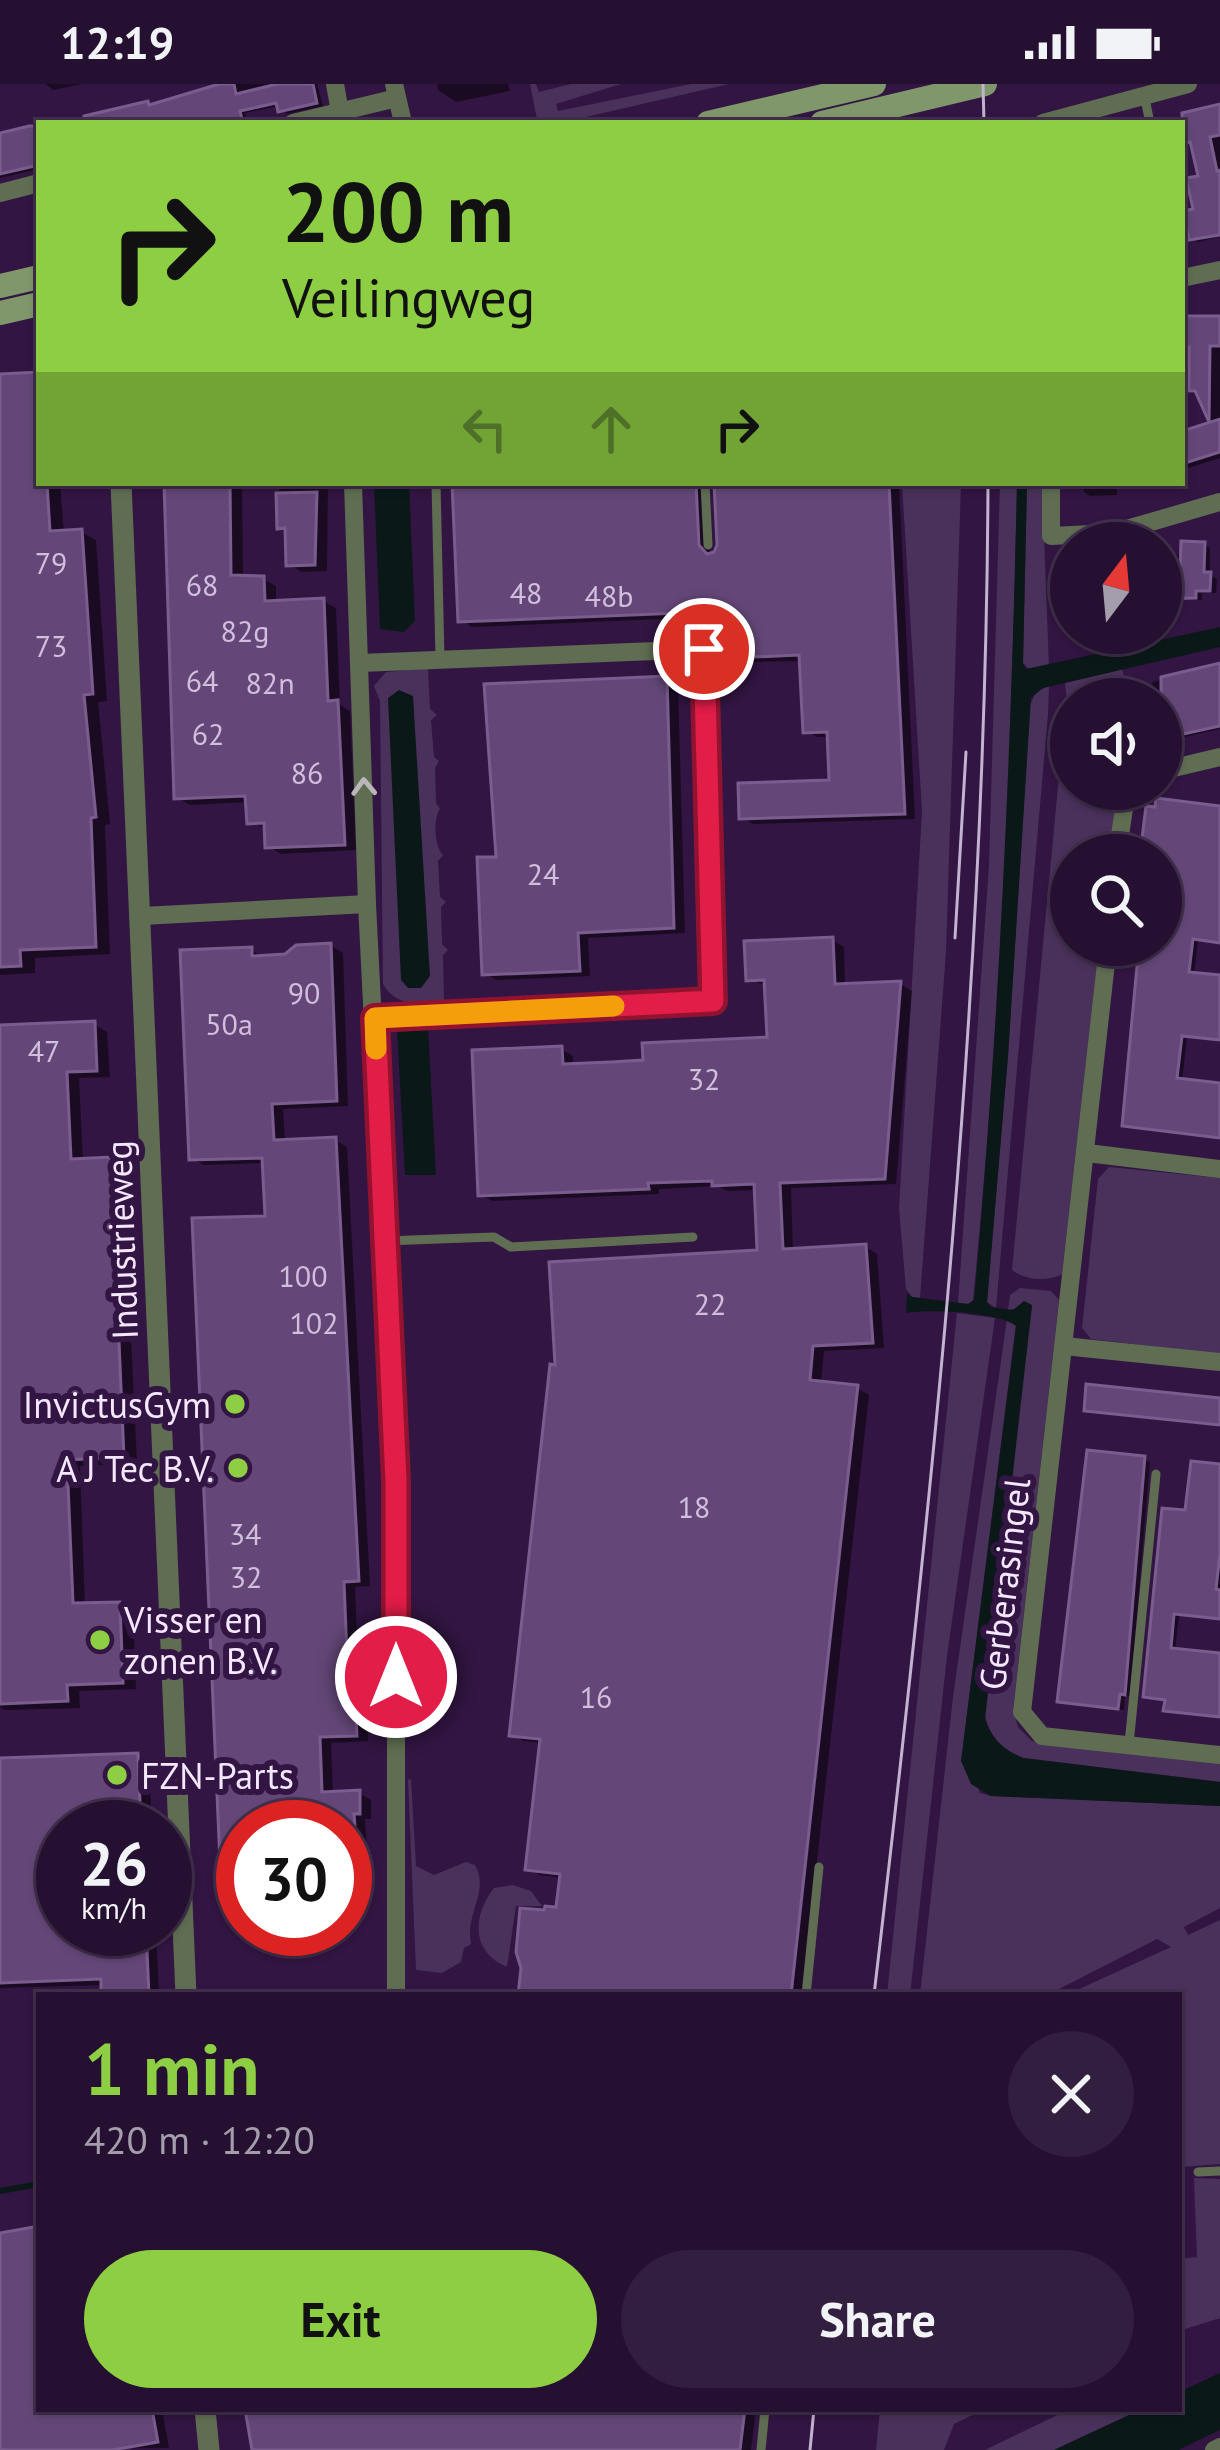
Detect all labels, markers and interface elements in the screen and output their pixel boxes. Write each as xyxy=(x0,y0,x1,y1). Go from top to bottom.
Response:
text: 12:19 xyxy=(60,13,174,71)
text: 200 m xyxy=(282,156,514,265)
icon: right xyxy=(84,168,240,324)
text: Veilingweg xyxy=(282,262,535,332)
icon: left xyxy=(452,396,518,462)
icon: ahead xyxy=(578,396,644,462)
icon: right xyxy=(704,396,770,462)
north arrow xyxy=(1050,522,1182,654)
map controls xyxy=(1050,522,1182,966)
house number: 79 xyxy=(35,543,67,582)
house number: 68 xyxy=(186,565,218,604)
house number: 48 xyxy=(510,573,542,612)
house number: 48b xyxy=(585,576,633,615)
pin xyxy=(653,598,755,700)
house number: 82g xyxy=(221,611,269,650)
icon: arrive xyxy=(671,616,737,682)
house number: 73 xyxy=(35,626,67,665)
house number: 64 xyxy=(186,661,218,700)
house number: 82n xyxy=(245,663,295,702)
button: sound xyxy=(1050,678,1182,810)
house number: 62 xyxy=(192,714,224,753)
house number: 86 xyxy=(291,753,323,792)
one-way arrow xyxy=(351,777,377,796)
button: search xyxy=(1050,834,1182,966)
house number: 24 xyxy=(527,854,559,893)
house number: 90 xyxy=(288,973,320,1012)
house number: 50a xyxy=(205,1004,253,1043)
house number: 47 xyxy=(28,1031,60,1070)
house number: 32 xyxy=(688,1059,720,1098)
street label: Industrieweg xyxy=(94,1140,148,1340)
house number: 100 xyxy=(278,1256,328,1295)
house number: 22 xyxy=(694,1284,726,1323)
house number: 102 xyxy=(289,1303,339,1342)
place label: InvictusGym xyxy=(23,1381,211,1428)
marker: InvictusGym xyxy=(222,1391,248,1417)
place label: A J Tec B.V. xyxy=(56,1445,214,1492)
marker: A J Tec B.V. xyxy=(225,1455,251,1481)
street label: Gerberasingel xyxy=(968,1475,1040,1693)
house number: 18 xyxy=(678,1487,710,1526)
house number: 34 xyxy=(229,1514,261,1553)
house number: 32 xyxy=(230,1557,262,1596)
place label: Visser en zonen B.V. xyxy=(123,1596,278,1684)
position arrow xyxy=(333,1614,459,1740)
marker: Visser en zonen B.V. xyxy=(87,1627,113,1653)
house number: 16 xyxy=(580,1677,612,1716)
place label: FZN-Parts xyxy=(141,1752,294,1799)
marker: FZN-Parts xyxy=(104,1762,130,1788)
speed limit sign: 30 xyxy=(216,1800,372,1956)
text: 26 xyxy=(80,1824,148,1902)
text: km/h xyxy=(81,1888,147,1927)
text: 1 min xyxy=(84,2022,260,2115)
button: close xyxy=(1008,2031,1134,2157)
text: 420 m · 12:20 xyxy=(84,2114,315,2165)
button: Exit xyxy=(84,2250,597,2388)
button: Share xyxy=(621,2250,1134,2388)

